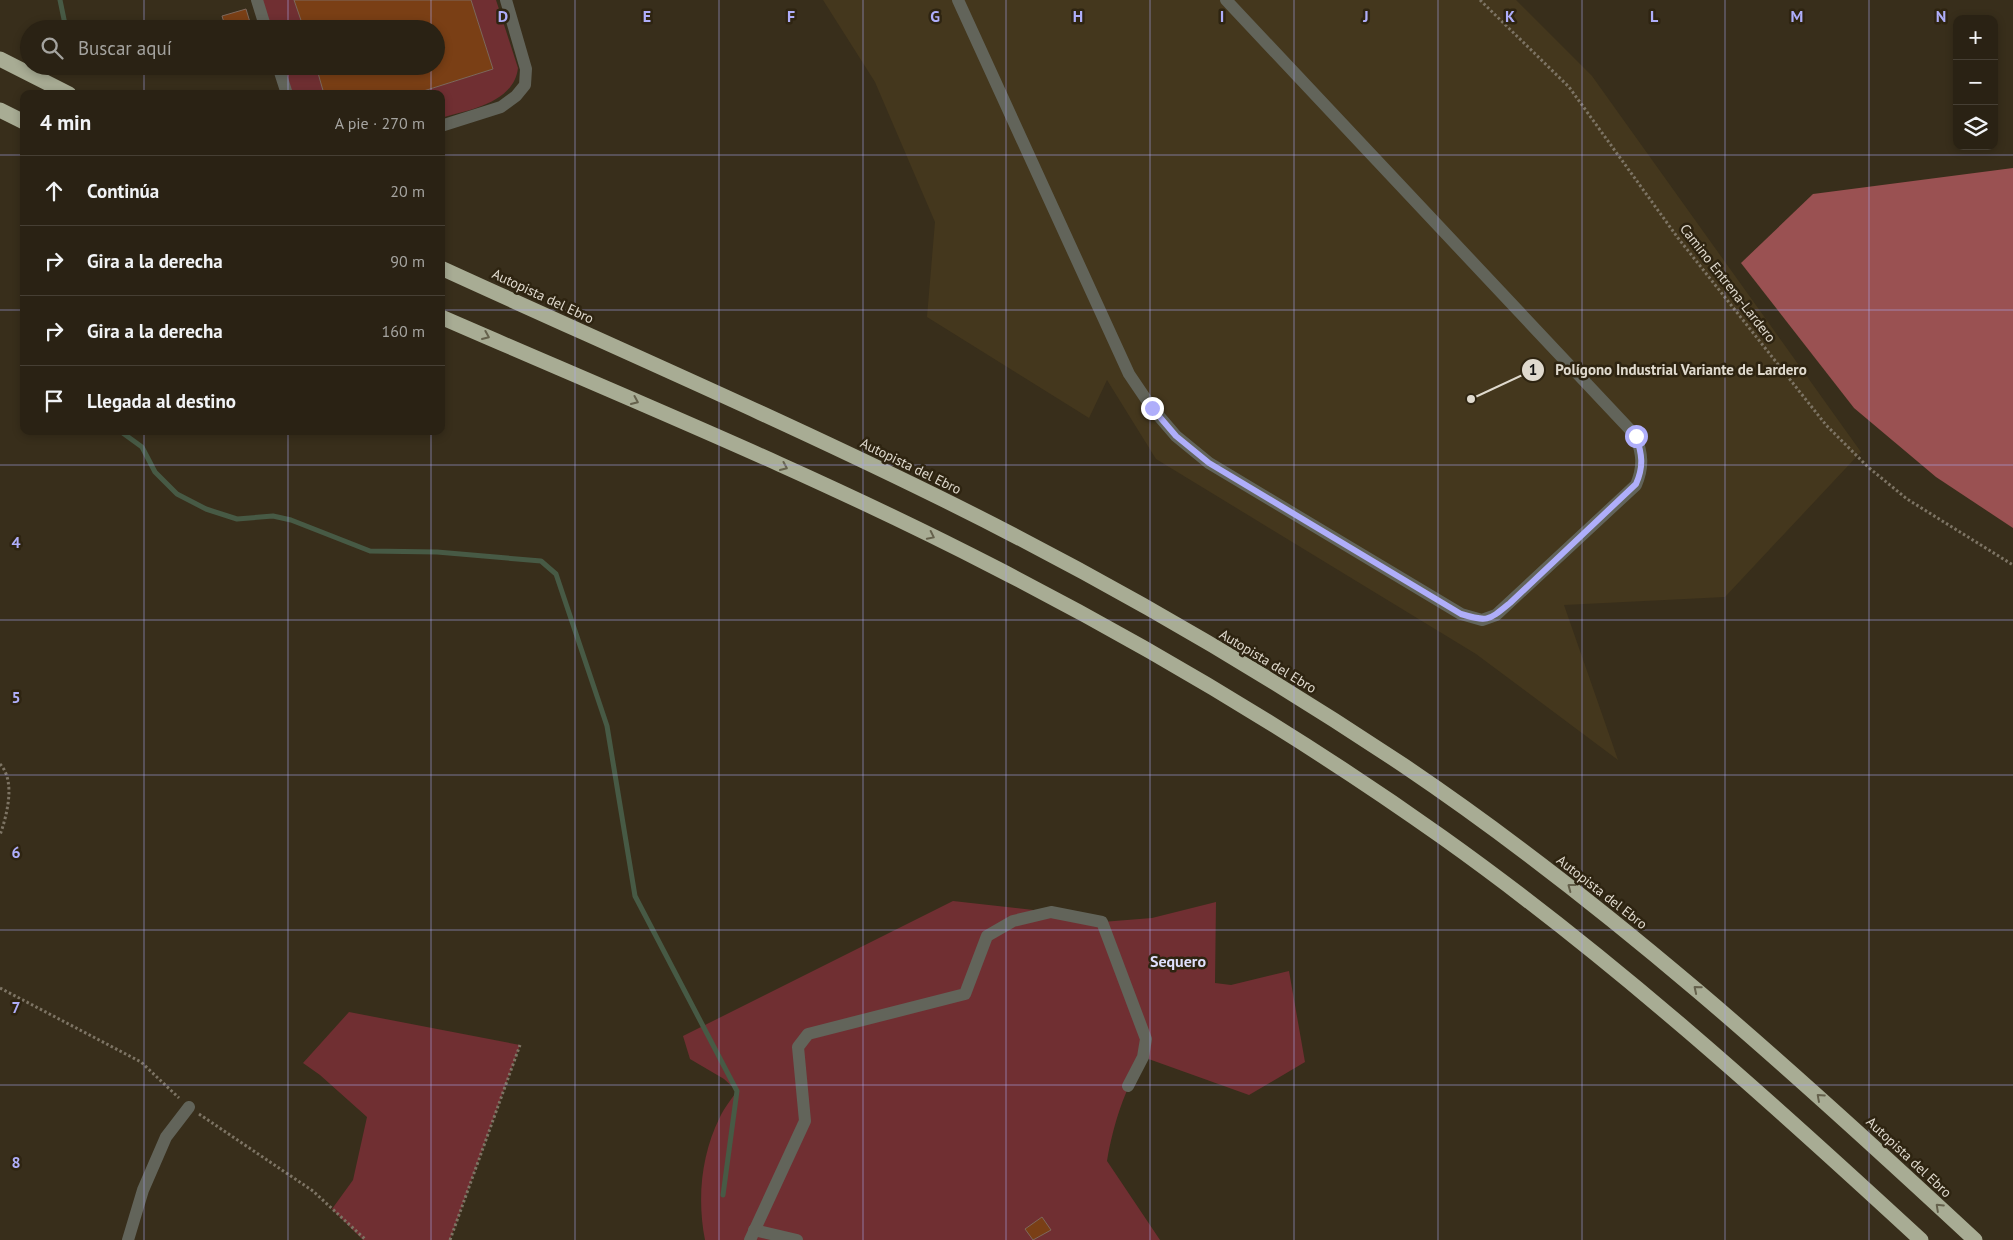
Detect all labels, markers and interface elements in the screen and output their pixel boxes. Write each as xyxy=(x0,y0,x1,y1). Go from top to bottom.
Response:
text: D xyxy=(498,6,508,26)
text: E xyxy=(643,6,651,26)
text: F xyxy=(787,6,795,26)
text: G xyxy=(930,6,940,26)
text: H xyxy=(1073,6,1083,26)
text: I xyxy=(1220,6,1224,26)
text: J xyxy=(1362,6,1369,26)
text: K xyxy=(1505,6,1515,26)
text: L xyxy=(1650,6,1659,26)
text: M xyxy=(1791,6,1803,26)
text: N xyxy=(1936,6,1946,26)
map controls xyxy=(1953,15,1998,150)
button: + xyxy=(1953,15,1998,60)
search box xyxy=(20,20,445,75)
icon: search xyxy=(38,34,66,62)
text: Buscar aquí xyxy=(78,36,172,60)
button: − xyxy=(1953,60,1998,105)
button: layers xyxy=(1953,105,1998,150)
text: 4 min xyxy=(40,109,91,136)
text: A pie · 270 m xyxy=(335,113,425,133)
icon: ahead xyxy=(40,177,68,205)
text: Continúa xyxy=(87,179,159,203)
text: 20 m xyxy=(390,181,425,201)
street label: Camino Entrena-Lardero xyxy=(1676,220,1780,346)
icon: right xyxy=(40,247,68,275)
text: Gira a la derecha xyxy=(87,249,223,273)
text: 90 m xyxy=(390,251,425,271)
street label: Autopista del Ebro xyxy=(489,265,597,327)
icon: right xyxy=(40,317,68,345)
text: Gira a la derecha xyxy=(87,319,223,343)
text: 160 m xyxy=(382,321,425,341)
one-way arrow xyxy=(481,330,490,341)
callout: Polígono Industrial Variante de Lardero xyxy=(1520,355,1817,385)
text: 1 xyxy=(1529,360,1537,379)
text: Polígono Industrial Variante de Lardero xyxy=(1555,360,1807,379)
icon: arrive xyxy=(40,387,68,415)
text: Llegada al destino xyxy=(87,389,236,413)
one-way arrow xyxy=(630,395,639,406)
route end xyxy=(1141,397,1164,420)
route start xyxy=(1625,425,1648,448)
street label: Autopista del Ebro xyxy=(857,434,965,498)
one-way arrow xyxy=(779,460,788,471)
one-way arrow xyxy=(926,529,935,540)
text: 4 xyxy=(11,532,21,552)
street label: Autopista del Ebro xyxy=(1216,625,1320,697)
text: 5 xyxy=(11,687,21,707)
text: 6 xyxy=(11,842,21,862)
street label: Autopista del Ebro xyxy=(1553,851,1651,933)
one-way arrow xyxy=(1568,885,1577,893)
district label: Sequero xyxy=(1150,951,1206,971)
one-way arrow xyxy=(1694,986,1703,995)
text: 7 xyxy=(11,997,21,1017)
one-way arrow xyxy=(1816,1093,1825,1102)
street label: Autopista del Ebro xyxy=(1863,1113,1955,1201)
text: 8 xyxy=(11,1152,21,1172)
one-way arrow xyxy=(1936,1204,1945,1213)

